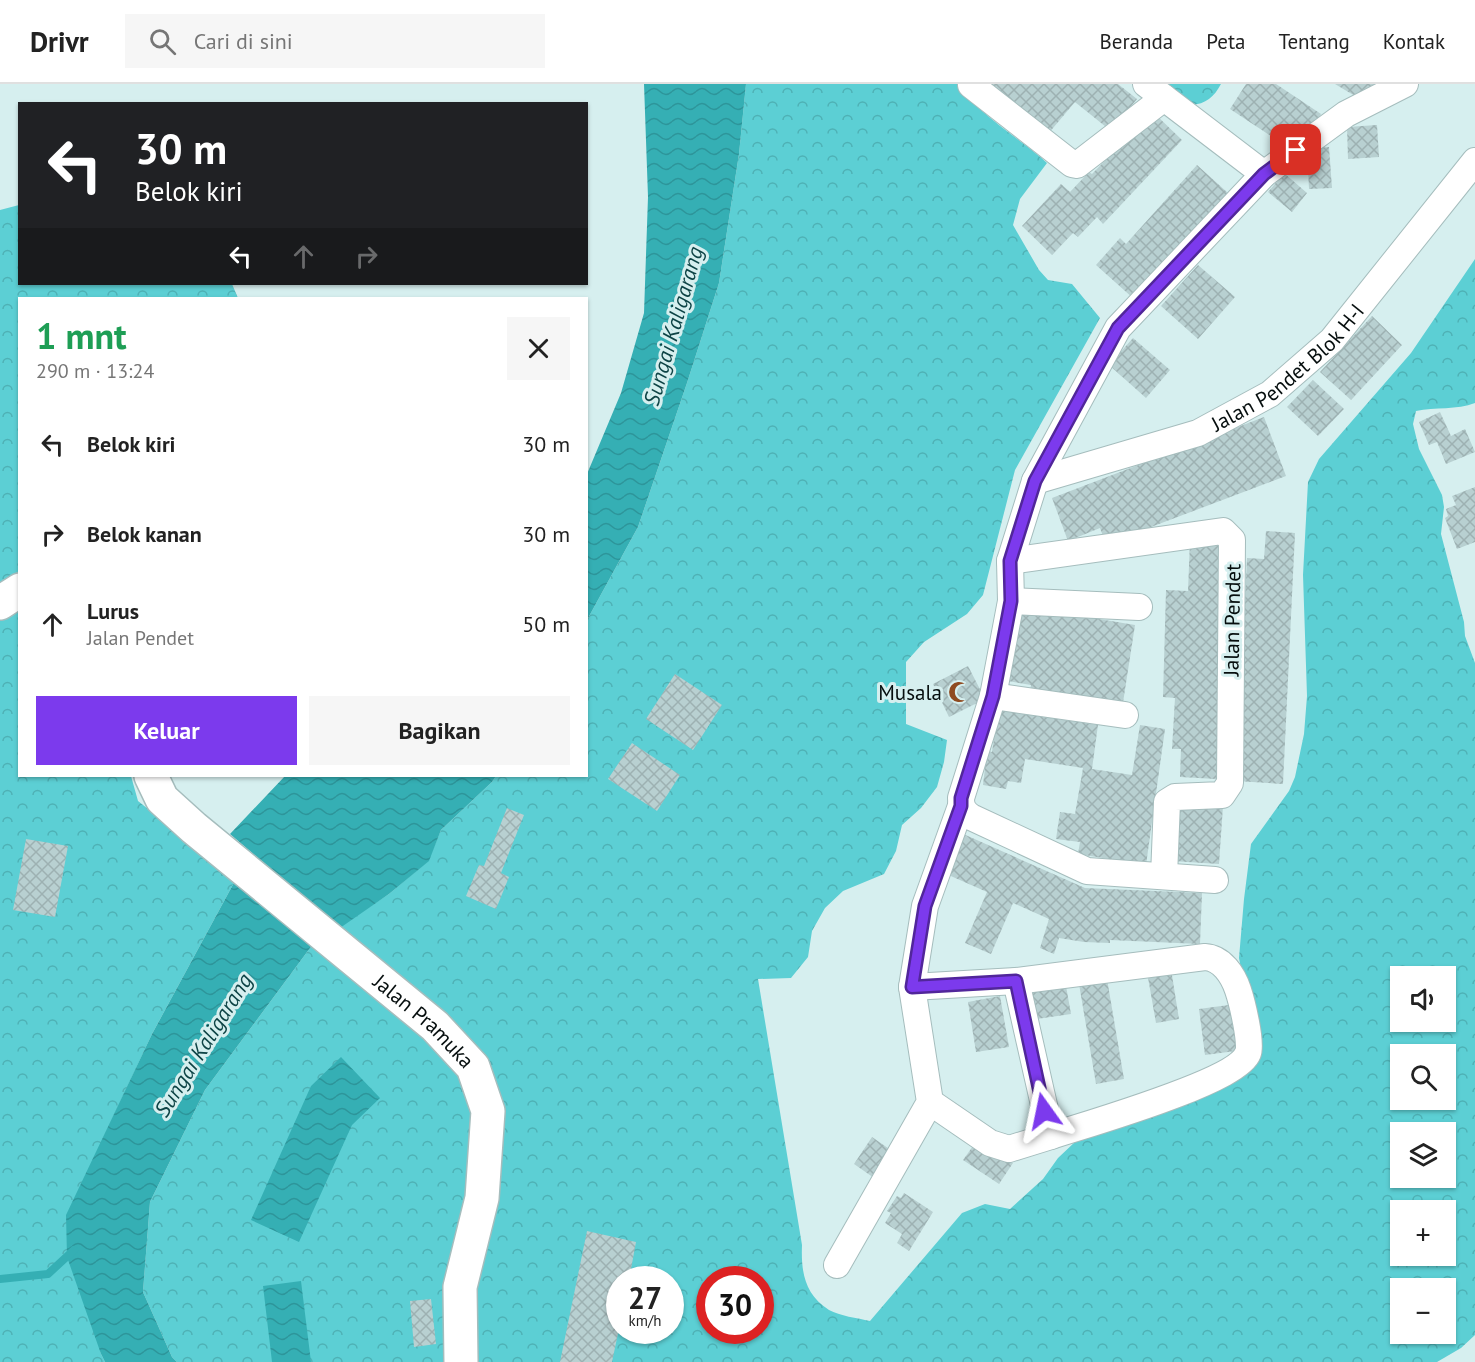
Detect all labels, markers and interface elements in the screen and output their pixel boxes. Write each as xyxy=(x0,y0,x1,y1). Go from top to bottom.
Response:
search box xyxy=(125,14,545,68)
text: Drivr xyxy=(30,23,89,60)
icon: search xyxy=(146,25,179,58)
text: Cari di sini xyxy=(194,27,293,55)
text: Beranda xyxy=(1100,28,1173,55)
text: Peta xyxy=(1206,28,1245,55)
text: Tentang xyxy=(1278,28,1350,55)
text: Kontak xyxy=(1383,28,1445,55)
text: 30 m xyxy=(135,121,227,176)
pin xyxy=(1270,124,1321,175)
icon: left xyxy=(36,126,114,204)
icon: arrive xyxy=(1279,133,1312,166)
text: Belok kiri xyxy=(135,174,243,208)
icon: left xyxy=(224,240,257,273)
icon: ahead xyxy=(287,240,320,273)
icon: right xyxy=(350,240,383,273)
water label: Sungai Kaligarang xyxy=(637,243,709,409)
street label: Jalan Pendet Blok H-I xyxy=(1205,298,1370,437)
text: 1 mnt xyxy=(36,312,127,359)
button: close xyxy=(507,317,570,380)
text: 290 m · 13:24 xyxy=(36,358,154,384)
icon: left xyxy=(36,428,69,461)
text: Belok kiri xyxy=(87,430,176,458)
text: 30 m xyxy=(522,430,570,458)
icon: right xyxy=(36,518,69,551)
text: Belok kanan xyxy=(87,520,202,548)
text: 30 m xyxy=(522,520,570,548)
street label: Jalan Pendet xyxy=(1218,564,1246,677)
text: Lurus xyxy=(87,597,139,625)
icon: ahead xyxy=(36,608,69,641)
text: 50 m xyxy=(522,610,570,638)
text: Jalan Pendet xyxy=(87,625,194,651)
place label: Musala xyxy=(878,679,942,706)
mosque icon: Musala xyxy=(947,680,971,704)
button: Keluar xyxy=(36,696,297,765)
button: Bagikan xyxy=(309,696,570,765)
map controls xyxy=(1390,966,1456,1344)
button: sound xyxy=(1390,966,1456,1032)
street label: Jalan Pramuka xyxy=(367,967,480,1073)
water label: Sungai Kaligarang xyxy=(148,968,258,1122)
button: search xyxy=(1390,1044,1456,1110)
position arrow xyxy=(1012,1079,1076,1143)
button: layers xyxy=(1390,1122,1456,1188)
button: + xyxy=(1390,1200,1456,1266)
speed limit sign: 30 xyxy=(696,1266,774,1344)
text: 27 xyxy=(628,1278,662,1317)
button: − xyxy=(1390,1278,1456,1344)
text: km/h xyxy=(629,1311,661,1330)

